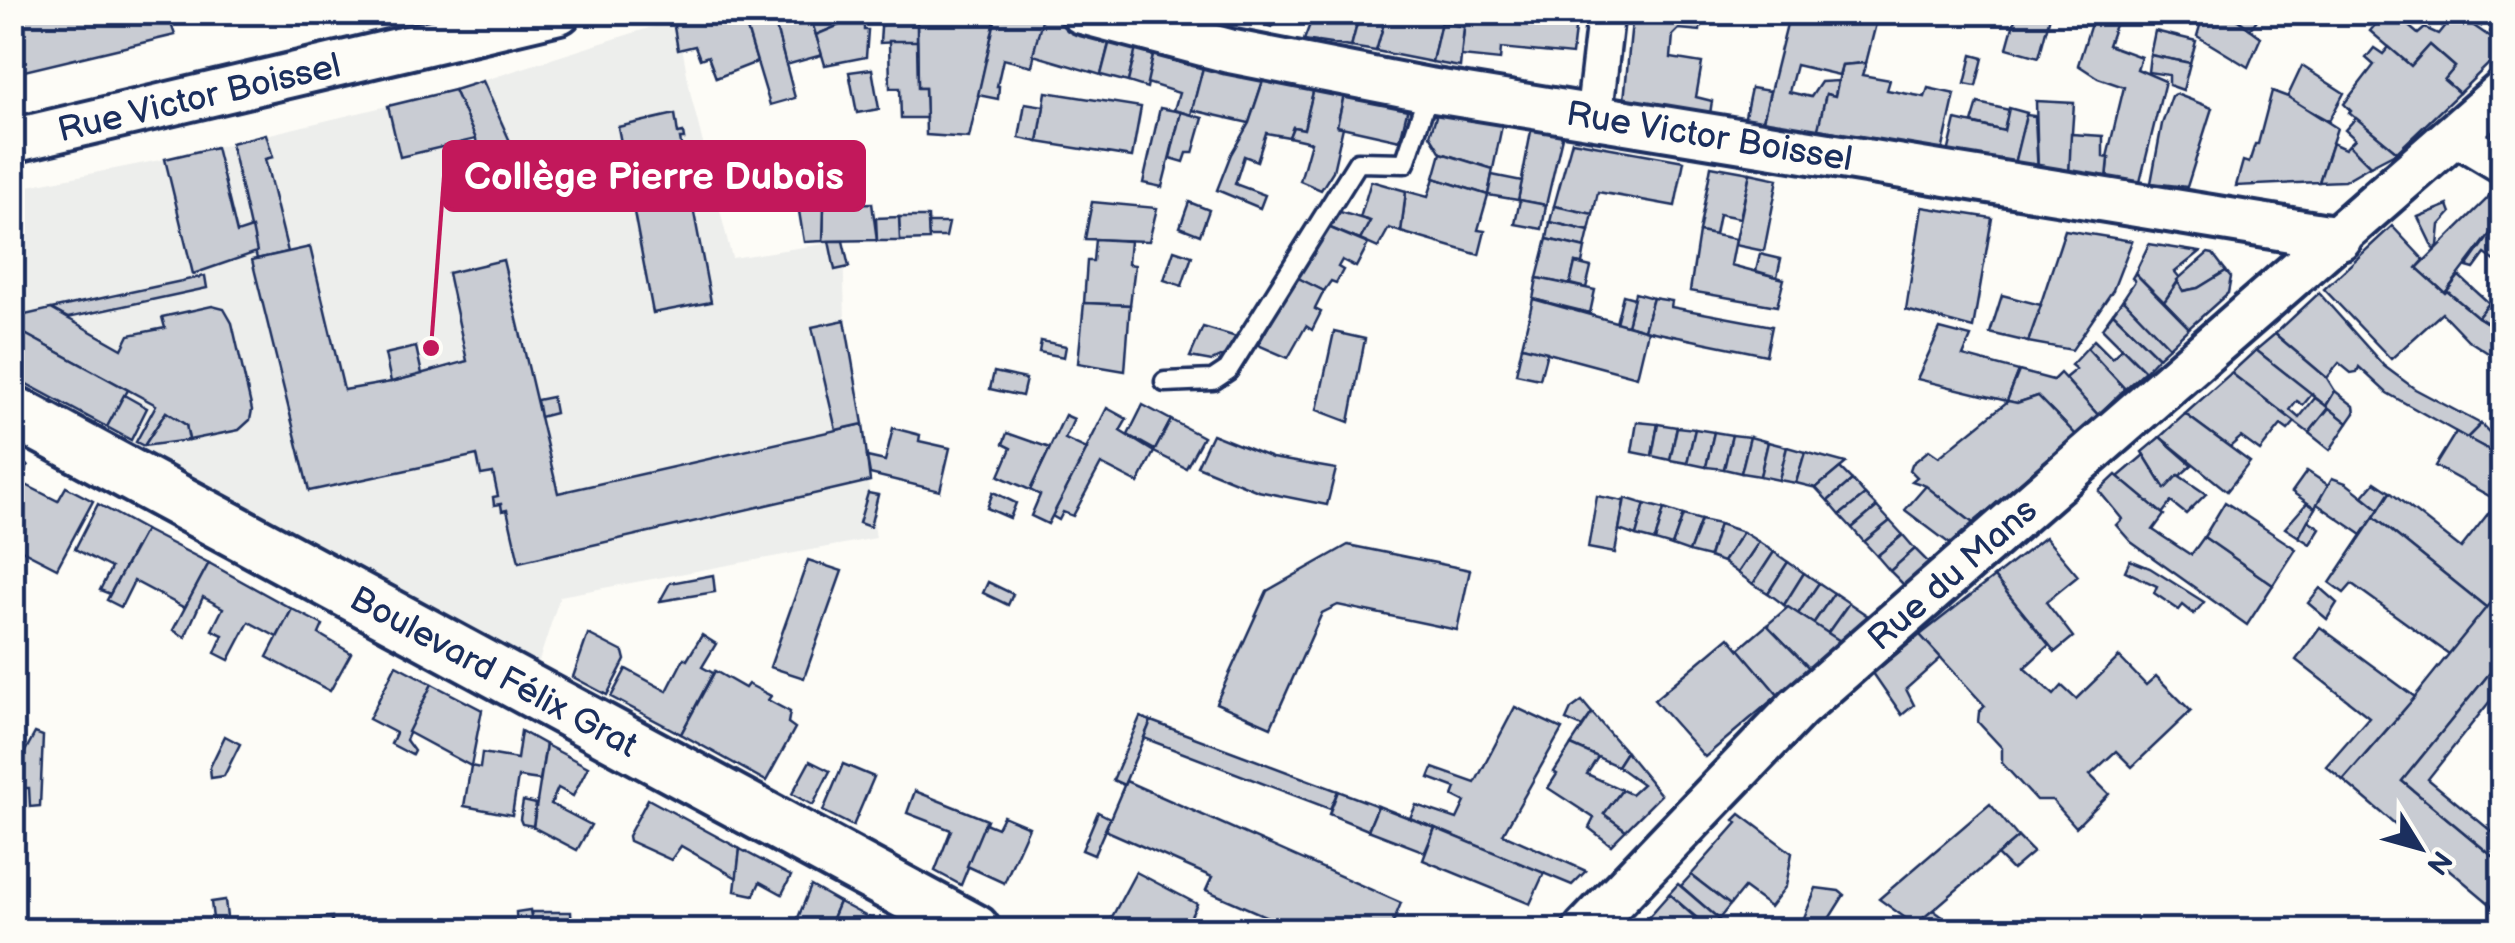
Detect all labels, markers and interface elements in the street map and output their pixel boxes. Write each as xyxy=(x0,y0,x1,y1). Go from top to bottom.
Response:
street label: Rue Victor Boissel xyxy=(54,44,345,152)
street label: Rue Victor Boissel xyxy=(1563,93,1855,181)
callout: Collège Pierre Dubois xyxy=(444,142,864,210)
text: Collège Pierre Dubois xyxy=(464,155,844,200)
street label: Rue du Mans xyxy=(1859,489,2046,660)
street label: Boulevard Félix Grat xyxy=(342,578,645,768)
north arrow xyxy=(2370,798,2470,898)
text: N xyxy=(2419,844,2458,880)

